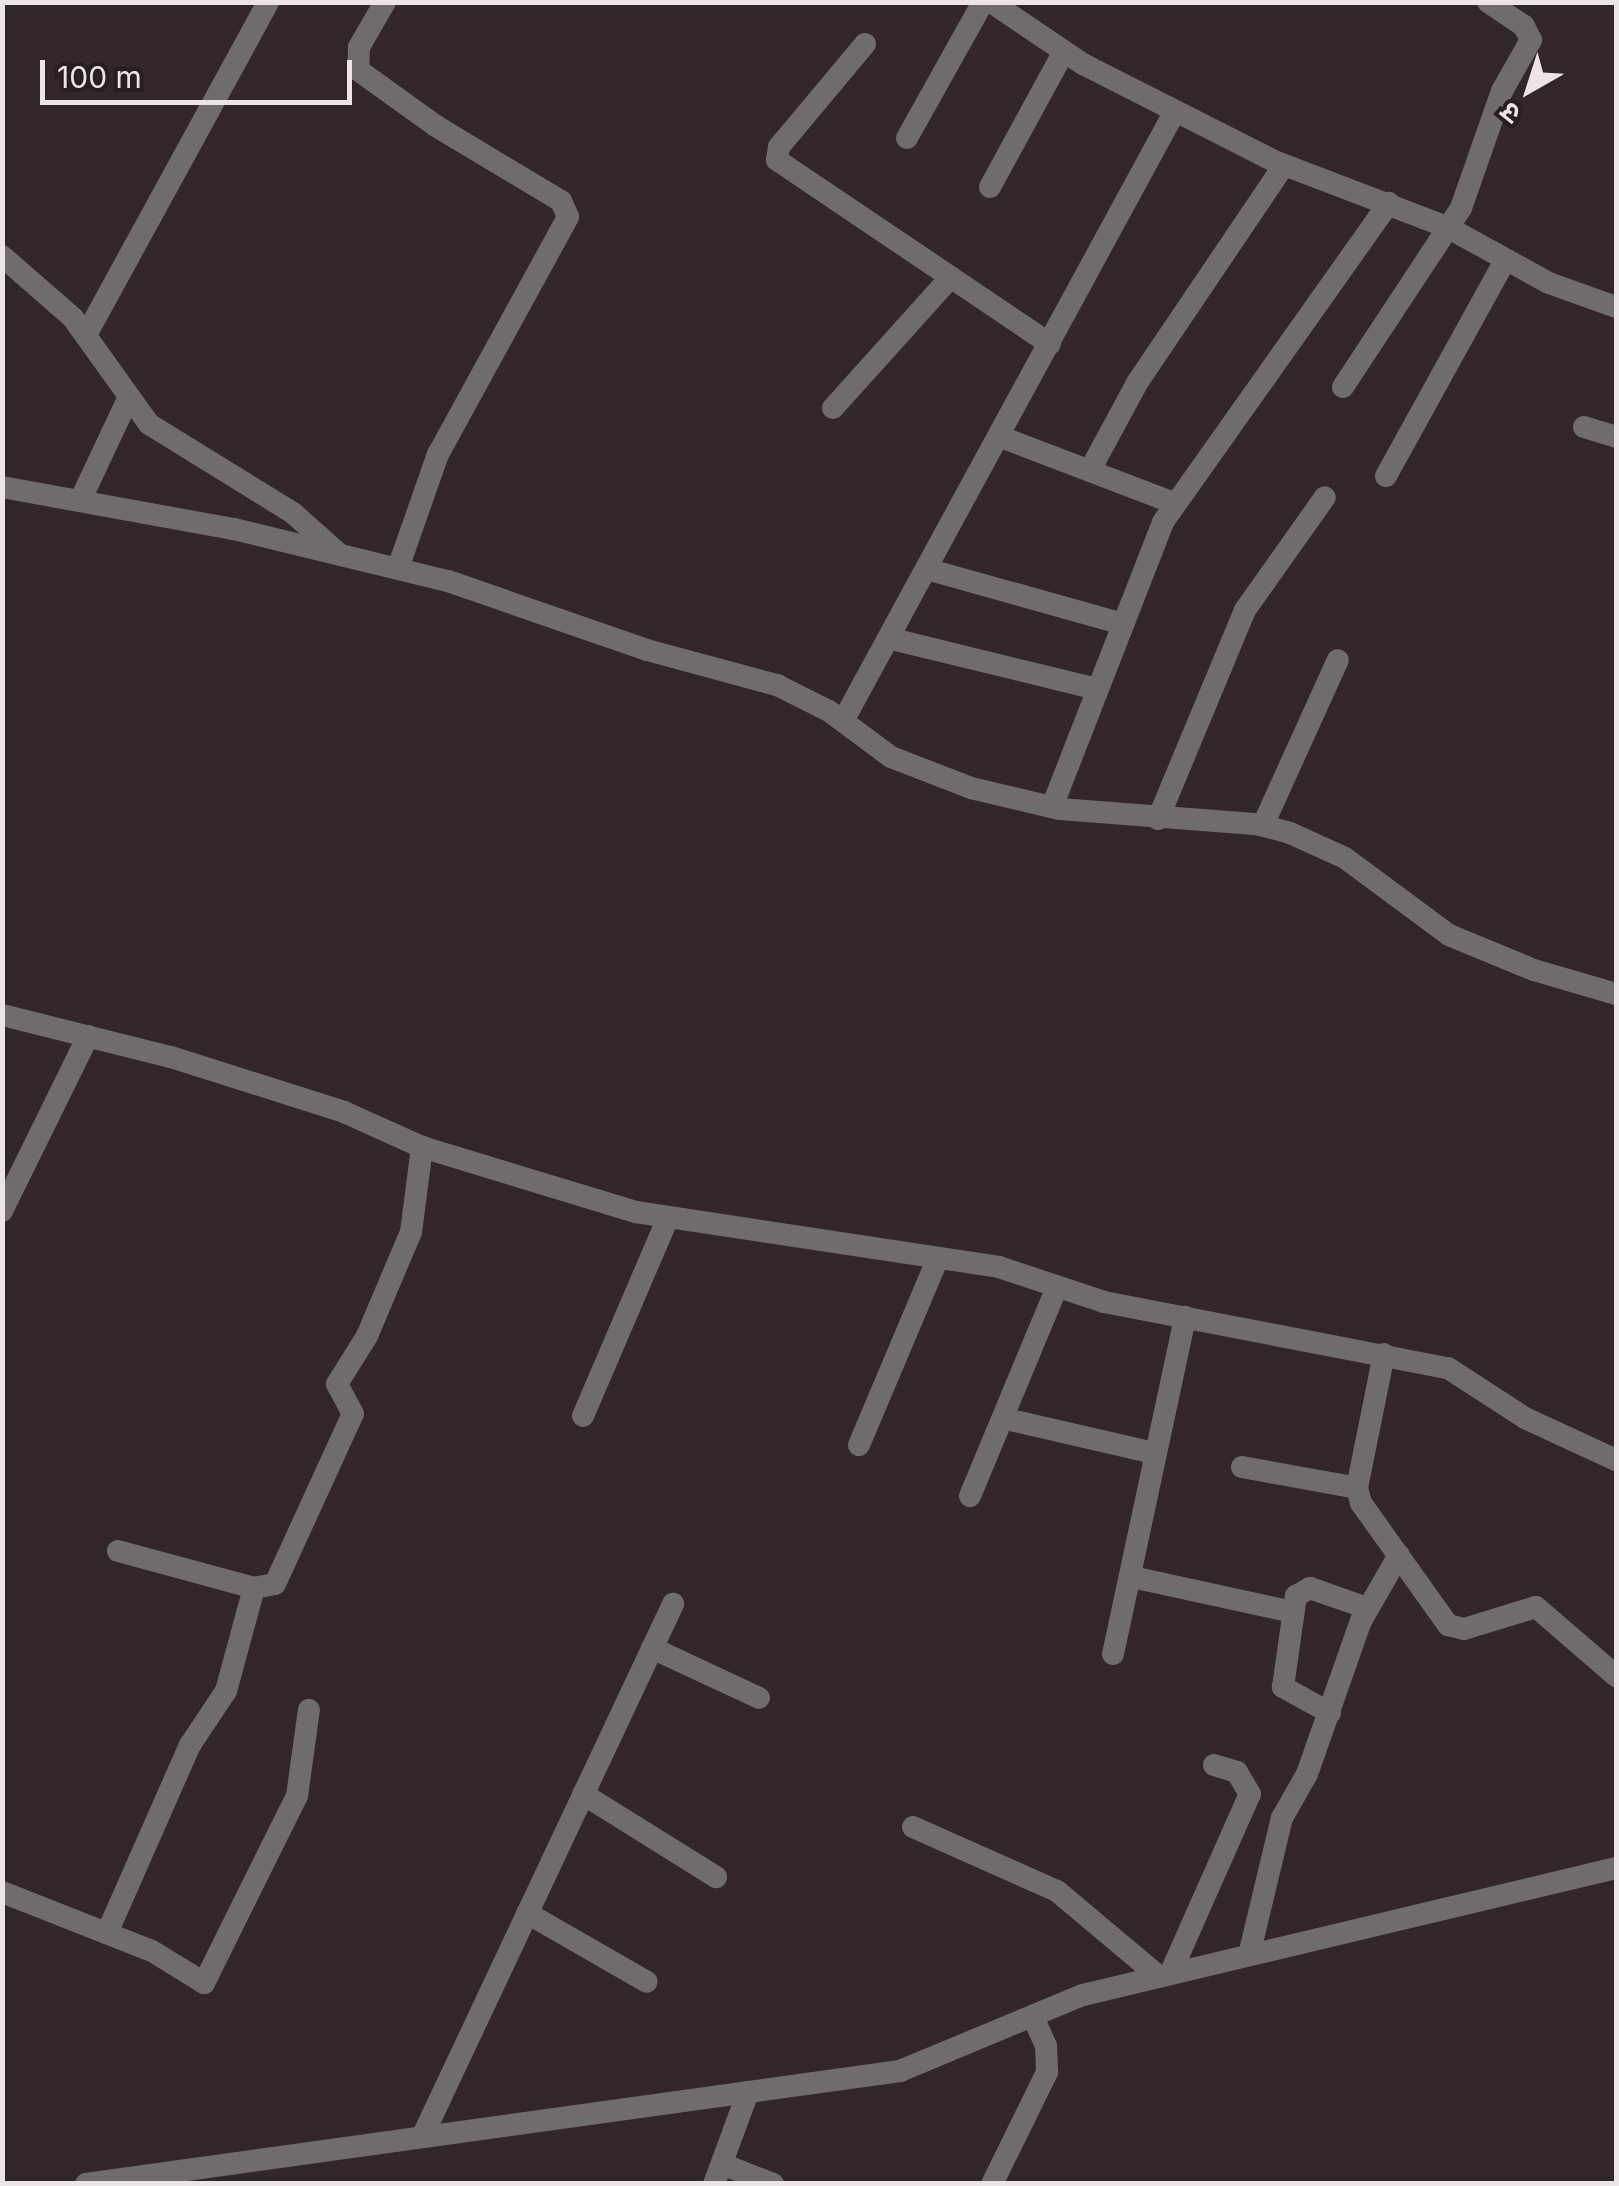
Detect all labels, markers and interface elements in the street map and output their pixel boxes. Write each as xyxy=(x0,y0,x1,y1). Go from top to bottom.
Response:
scale bar xyxy=(45,40,358,102)
north arrow xyxy=(1479,40,1579,140)
text: 100 m xyxy=(57,59,142,95)
text: उ xyxy=(1493,95,1527,132)

